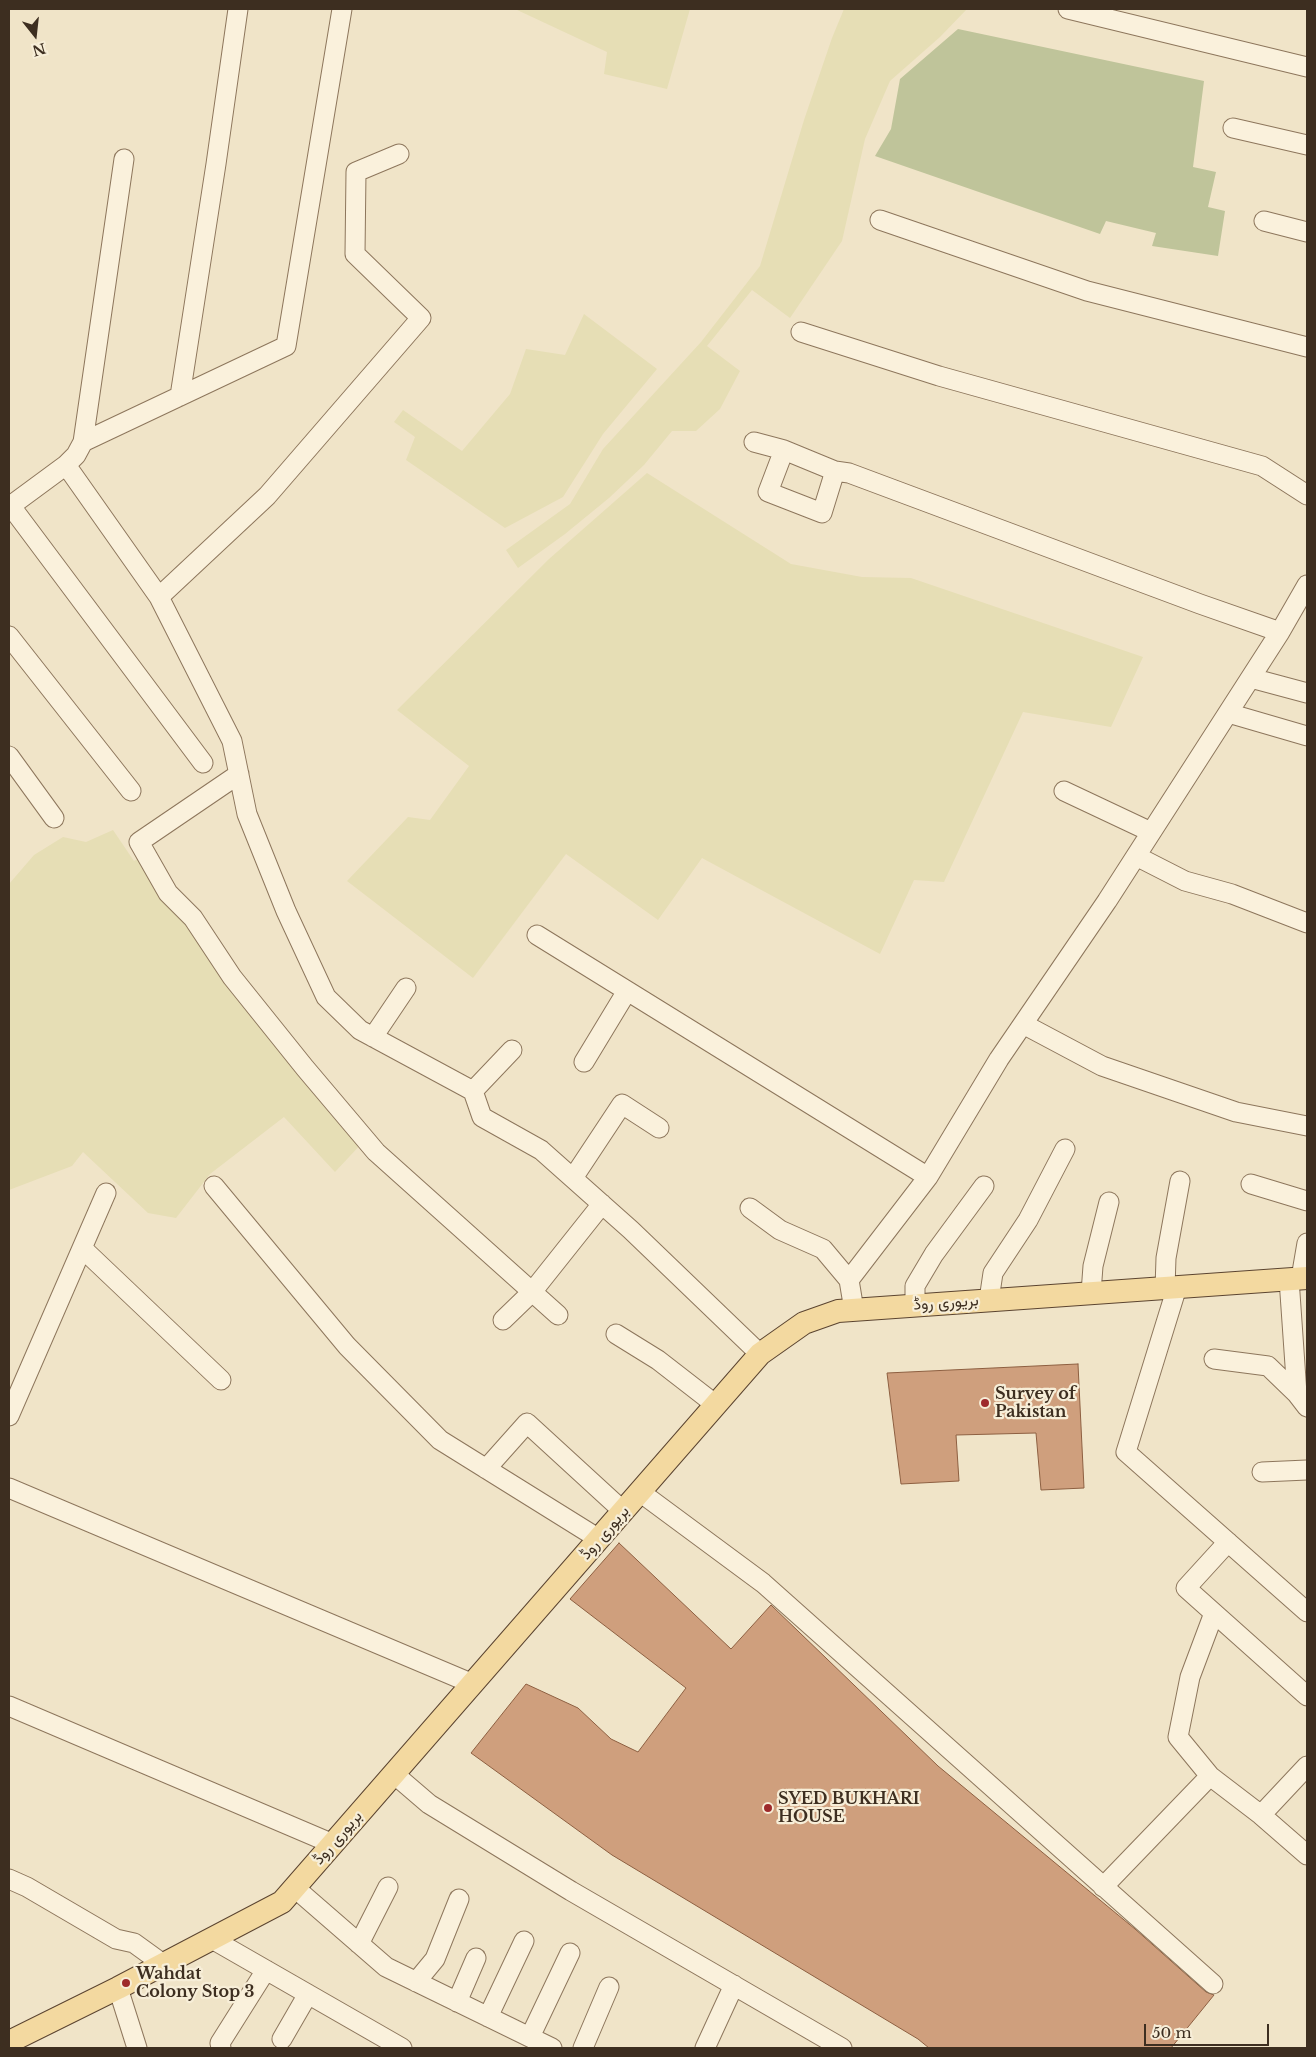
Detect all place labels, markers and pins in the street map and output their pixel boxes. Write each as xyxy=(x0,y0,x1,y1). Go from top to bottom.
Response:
place label: Survey of Pakistan xyxy=(995,1384,1076,1422)
marker: Survey of Pakistan xyxy=(979,1397,991,1409)
place label: SYED BUKHARI HOUSE xyxy=(778,1789,920,1827)
marker: SYED BUKHARI HOUSE xyxy=(762,1802,774,1814)
place label: Wahdat Colony Stop 3 xyxy=(136,1964,255,2002)
marker: Wahdat Colony Stop 3 xyxy=(120,1977,132,1989)

